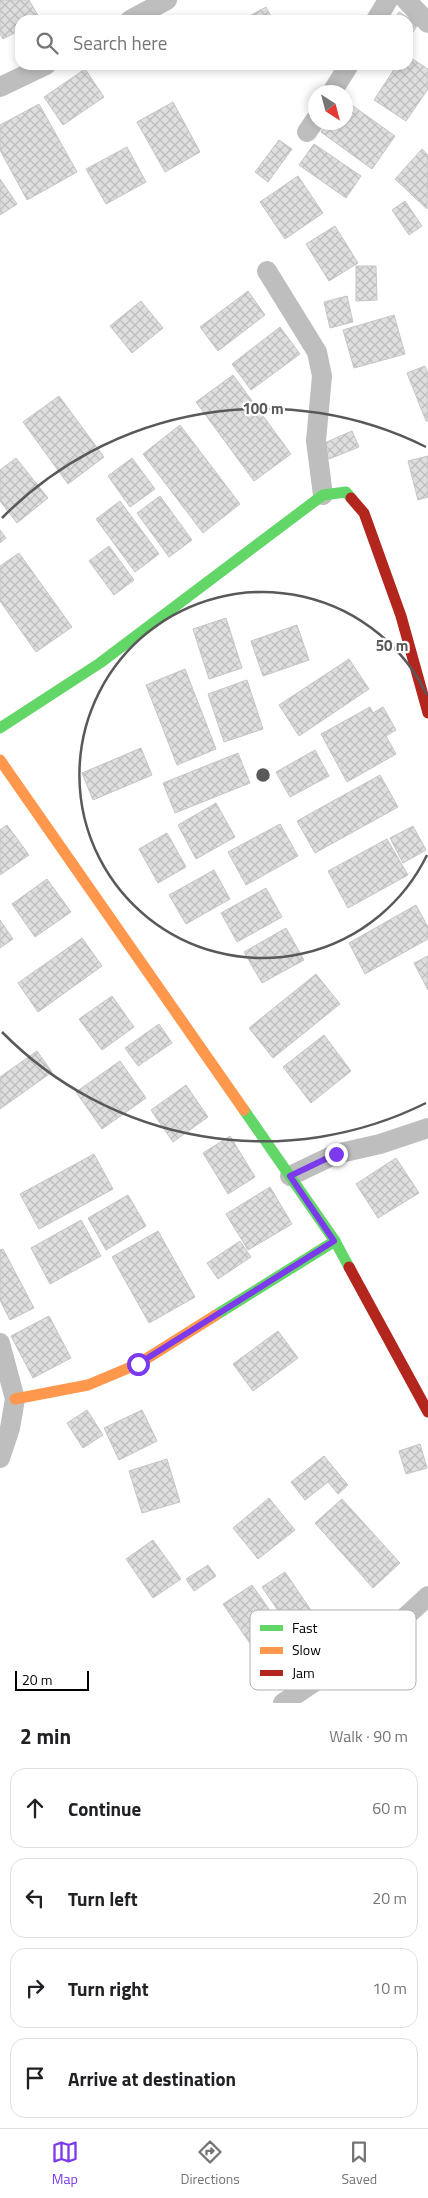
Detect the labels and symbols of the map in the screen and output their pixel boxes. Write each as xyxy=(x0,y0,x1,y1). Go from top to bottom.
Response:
north arrow xyxy=(308,85,353,130)
text: 100 m xyxy=(242,397,284,420)
text: 50 m xyxy=(376,634,408,657)
centre of rings xyxy=(254,766,272,784)
route end xyxy=(325,1143,348,1166)
route start xyxy=(127,1353,150,1376)
legend xyxy=(250,1610,416,1690)
text: Fast xyxy=(292,1617,317,1638)
text: Slow xyxy=(292,1639,321,1660)
text: Jam xyxy=(292,1662,315,1683)
scale bar xyxy=(15,1668,89,1691)

